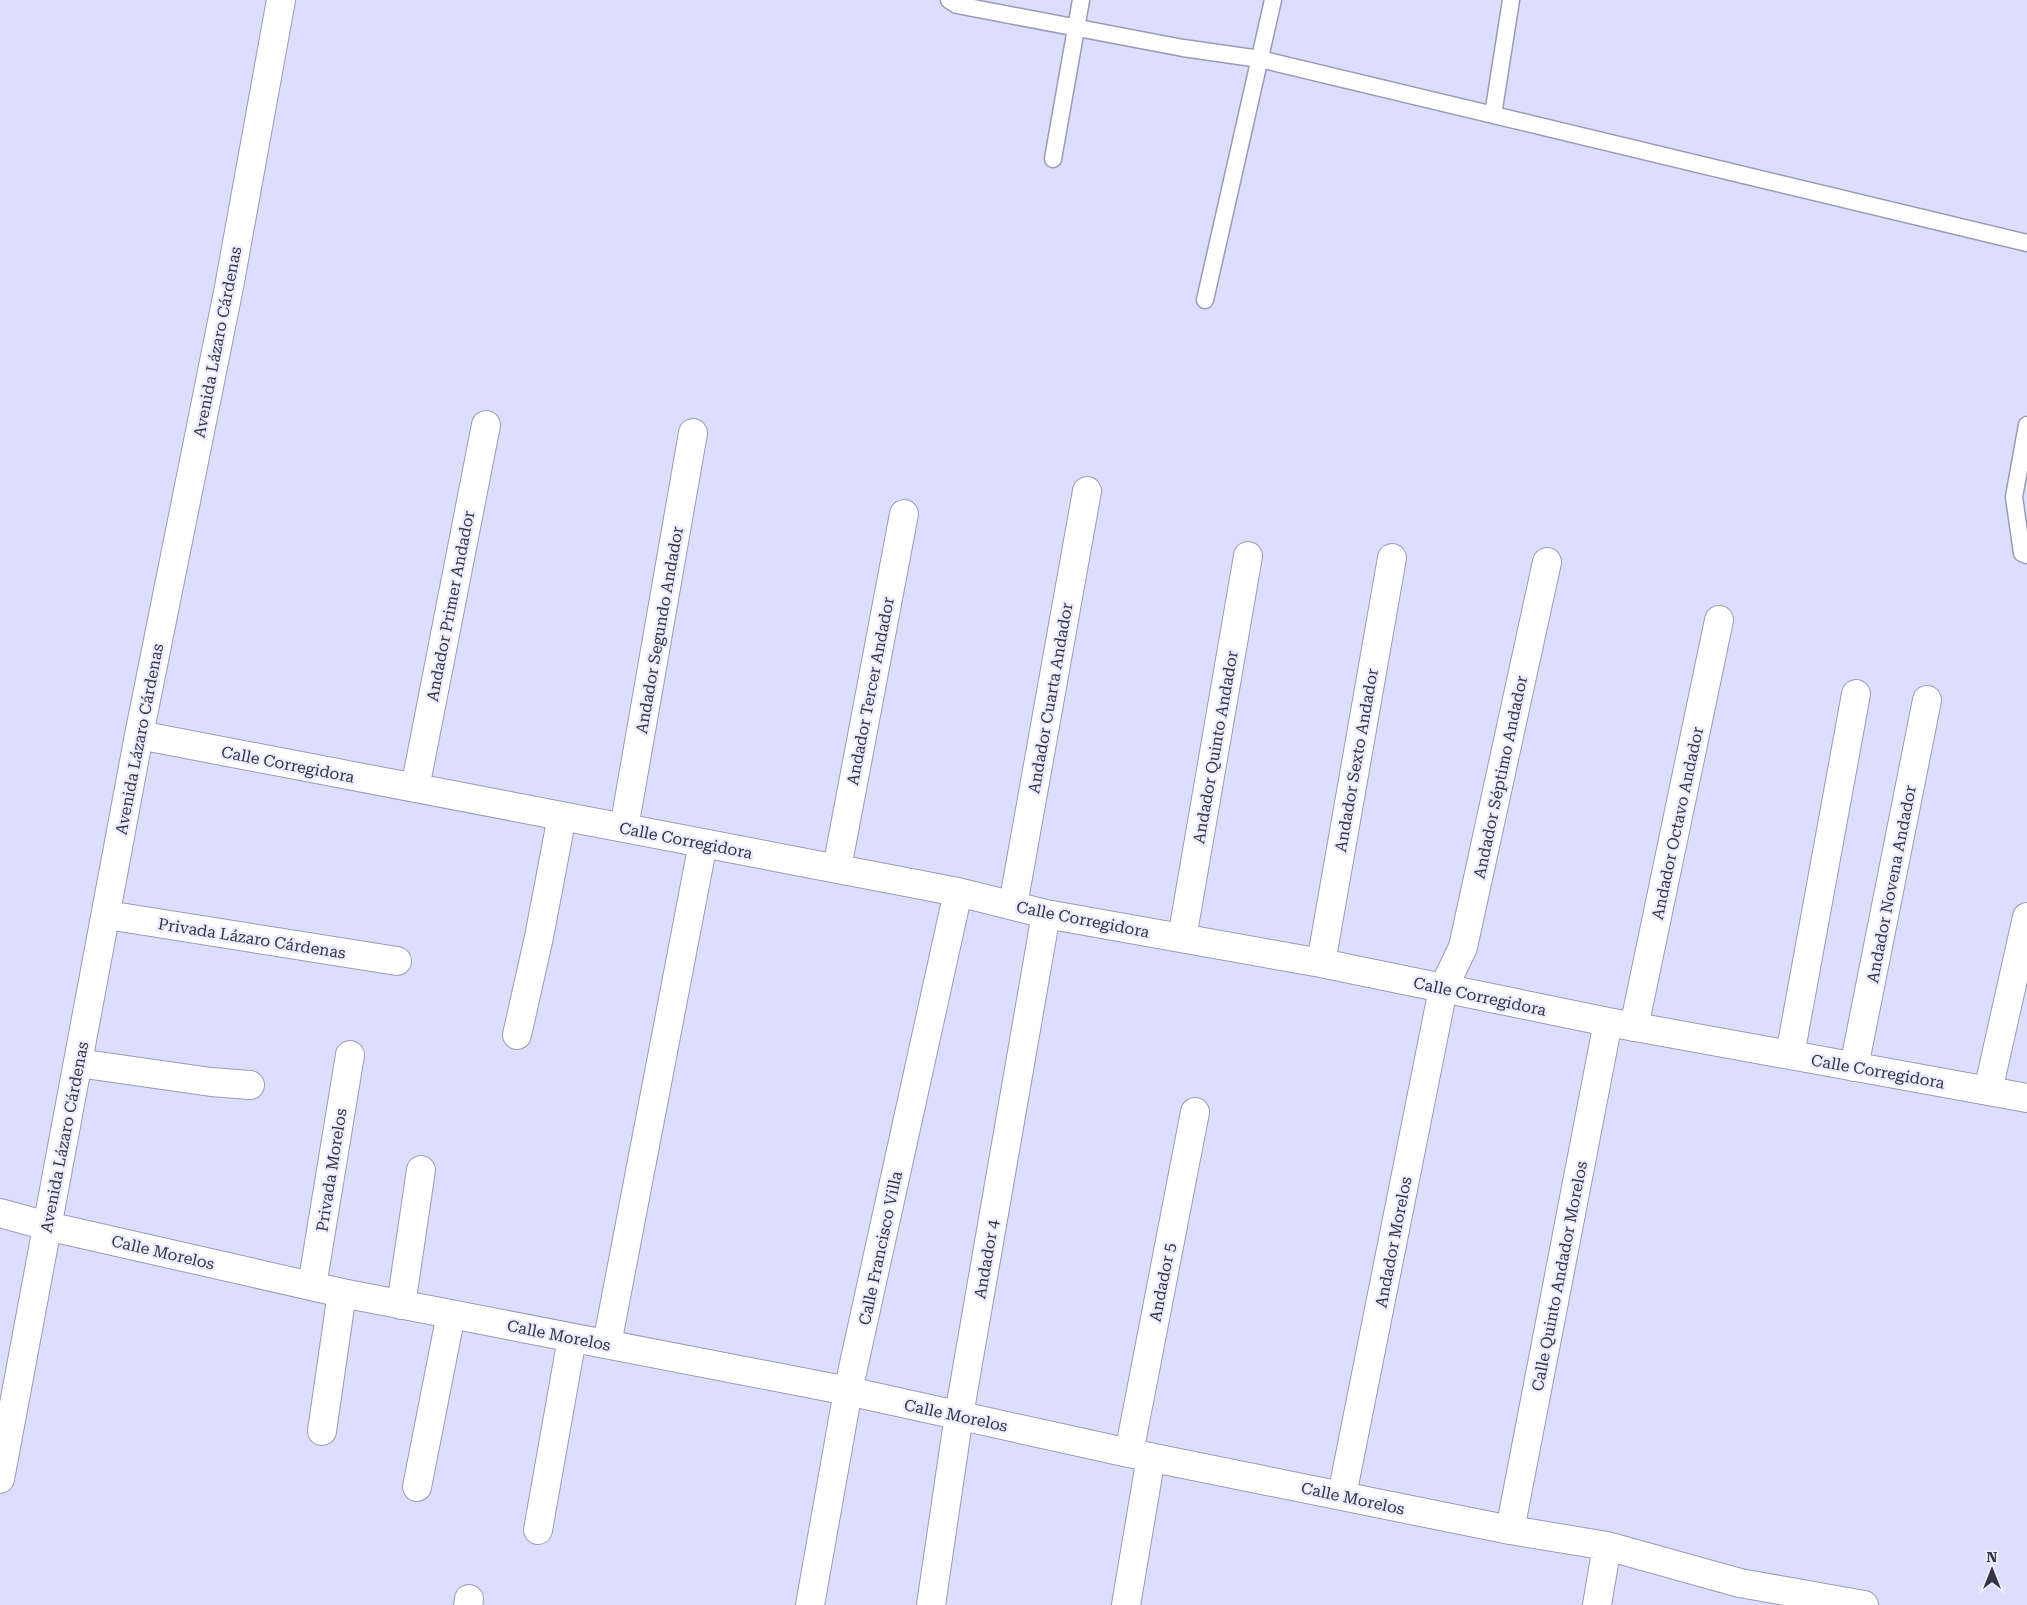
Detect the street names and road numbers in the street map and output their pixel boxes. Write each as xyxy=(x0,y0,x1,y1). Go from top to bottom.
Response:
street label: Avenida Lázaro Cárdenas xyxy=(190,245,245,439)
street label: Andador Primer Andador xyxy=(423,509,478,703)
street label: Andador Segundo Andador xyxy=(632,524,687,735)
street label: Andador Tercer Andador xyxy=(843,595,898,787)
street label: Andador Cuarta Andador xyxy=(1024,601,1077,795)
street label: Avenida Lázaro Cárdenas xyxy=(112,642,167,836)
street label: Andador Quinto Andador xyxy=(1189,649,1242,845)
street label: Andador Sexto Andador xyxy=(1331,666,1382,853)
street label: Andador Séptimo Andador xyxy=(1470,674,1531,880)
street label: Andador Octavo Andador xyxy=(1648,725,1707,921)
street label: Calle Corregidora xyxy=(220,742,356,787)
street label: Andador Novena Andador xyxy=(1863,783,1920,984)
street label: Calle Corregidora xyxy=(618,818,754,863)
street label: Calle Corregidora xyxy=(1015,897,1151,942)
street label: Privada Lázaro Cárdenas xyxy=(157,914,348,963)
street label: Calle Corregidora xyxy=(1412,973,1548,1020)
street label: Avenida Lázaro Cárdenas xyxy=(37,1040,92,1234)
street label: Calle Corregidora xyxy=(1810,1050,1947,1093)
street label: Privada Morelos xyxy=(312,1107,351,1233)
street label: Calle Quinto Andador Morelos xyxy=(1528,1159,1591,1393)
street label: Calle Francisco Villa xyxy=(855,1169,906,1327)
street label: Andador Morelos xyxy=(1371,1174,1416,1309)
street label: Andador 4 xyxy=(970,1218,1003,1300)
street label: Calle Morelos xyxy=(110,1231,217,1274)
street label: Andador 5 xyxy=(1146,1241,1179,1323)
street label: Calle Morelos xyxy=(505,1316,613,1355)
street label: Calle Morelos xyxy=(902,1395,1010,1436)
street label: Calle Morelos xyxy=(1299,1478,1407,1519)

